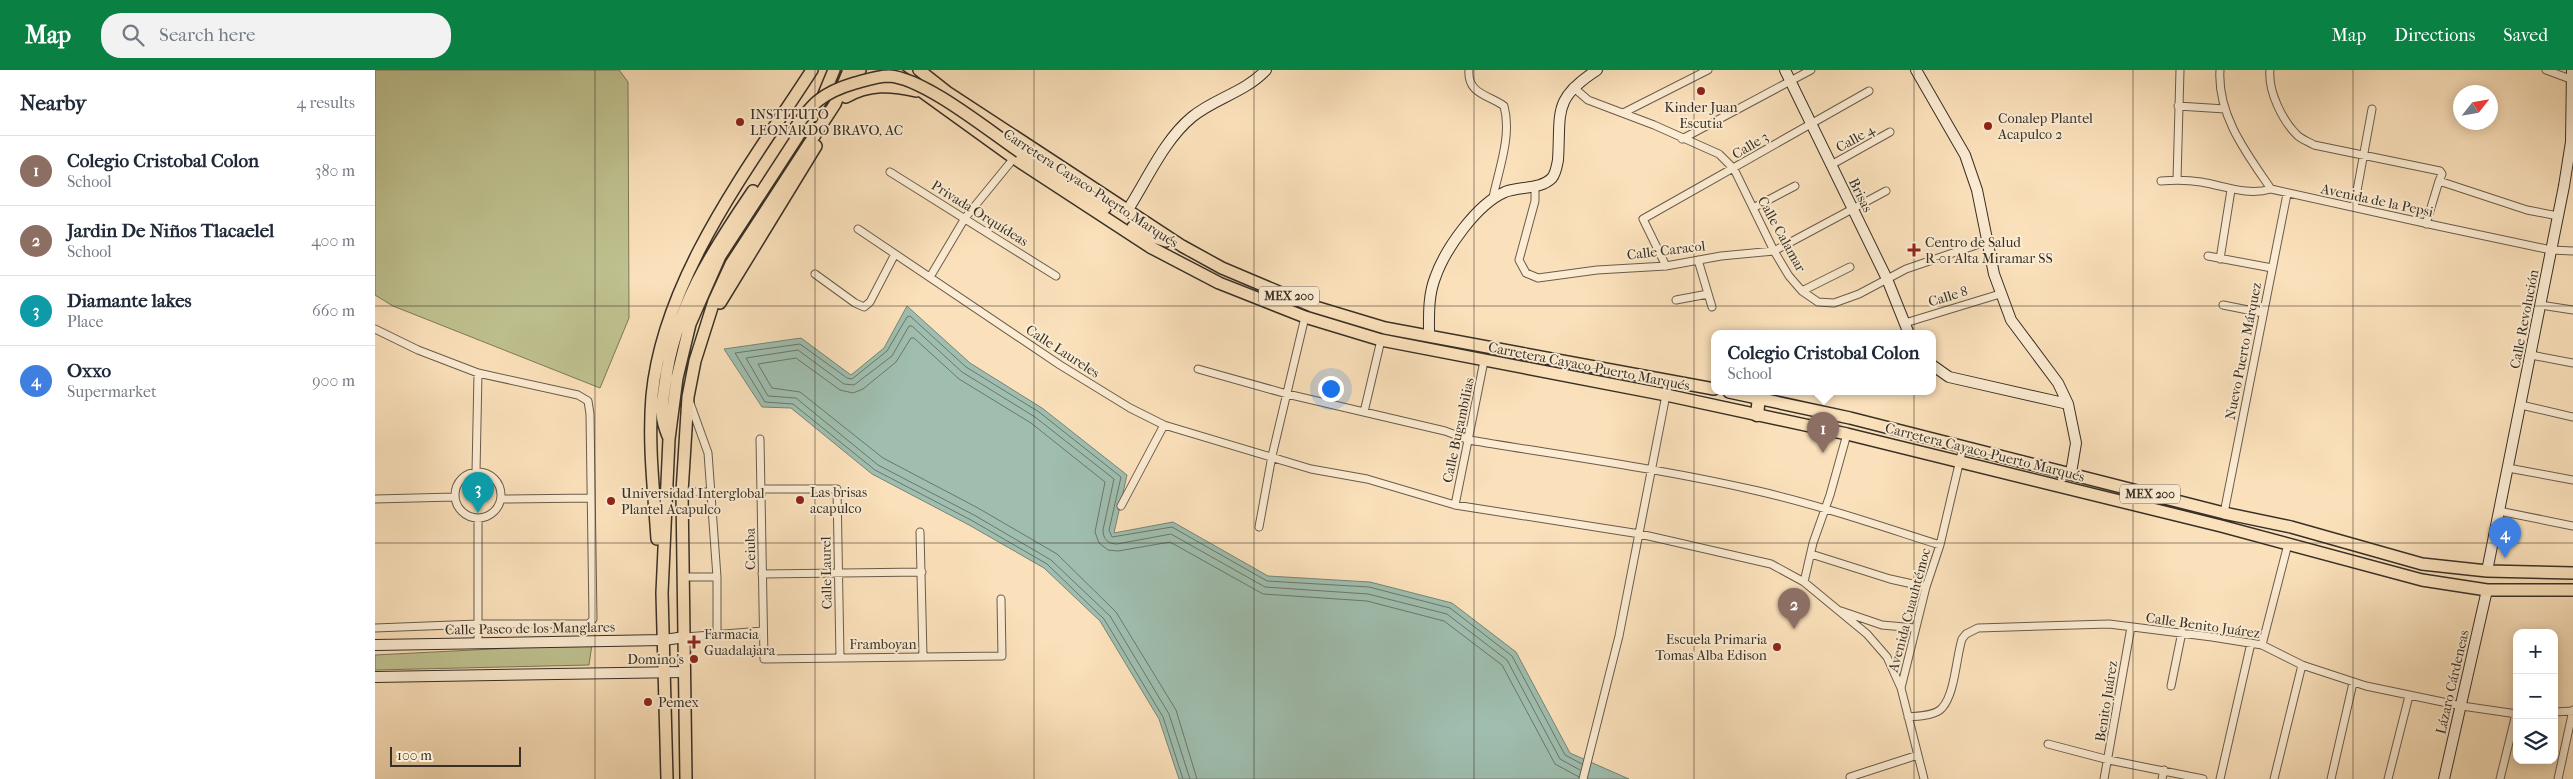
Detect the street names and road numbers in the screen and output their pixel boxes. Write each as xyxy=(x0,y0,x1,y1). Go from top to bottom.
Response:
street label: Calle 4 xyxy=(1833,121,1878,156)
street label: Carretera Cayaco-Puerto Marqués xyxy=(1000,125,1181,251)
street label: Calle 3 xyxy=(1729,128,1771,163)
street label: Brisas xyxy=(1845,175,1876,215)
street label: Privada Orquídeas xyxy=(928,177,1031,250)
street label: Avenida de la Pepsi xyxy=(2318,180,2435,221)
street label: Calle Calamar xyxy=(1754,193,1809,275)
street label: Calle Caracol xyxy=(1626,237,1706,264)
street label: Calle Revolución xyxy=(2507,268,2542,370)
street label: Nuevo Puerto Márquez xyxy=(2222,281,2265,421)
street label: Calle 8 xyxy=(1926,282,1970,311)
road number: MEX 200 xyxy=(1259,287,1319,306)
street label: Calle Laureles xyxy=(1022,321,1103,382)
street label: Carretera Cayaco-Puerto Marqués xyxy=(1487,339,1691,394)
street label: Calle Bugambilias xyxy=(1439,376,1478,484)
street label: Carretera Cayaco-Puerto Marqués xyxy=(1883,419,2086,486)
road number: MEX 200 xyxy=(2120,484,2180,504)
street label: Ceiuba xyxy=(742,527,759,570)
street label: Calle Laurel xyxy=(817,536,836,610)
street label: Avenida Cuauhtémoc xyxy=(1884,546,1934,675)
street label: Calle Benito Juárez xyxy=(2145,609,2261,642)
street label: Calle Paseo de los Manglares xyxy=(445,619,615,638)
street label: Lázaro Cárdeneas xyxy=(2432,628,2473,736)
street label: Framboyan xyxy=(849,636,917,653)
street label: Benito Juárez xyxy=(2092,659,2121,743)

